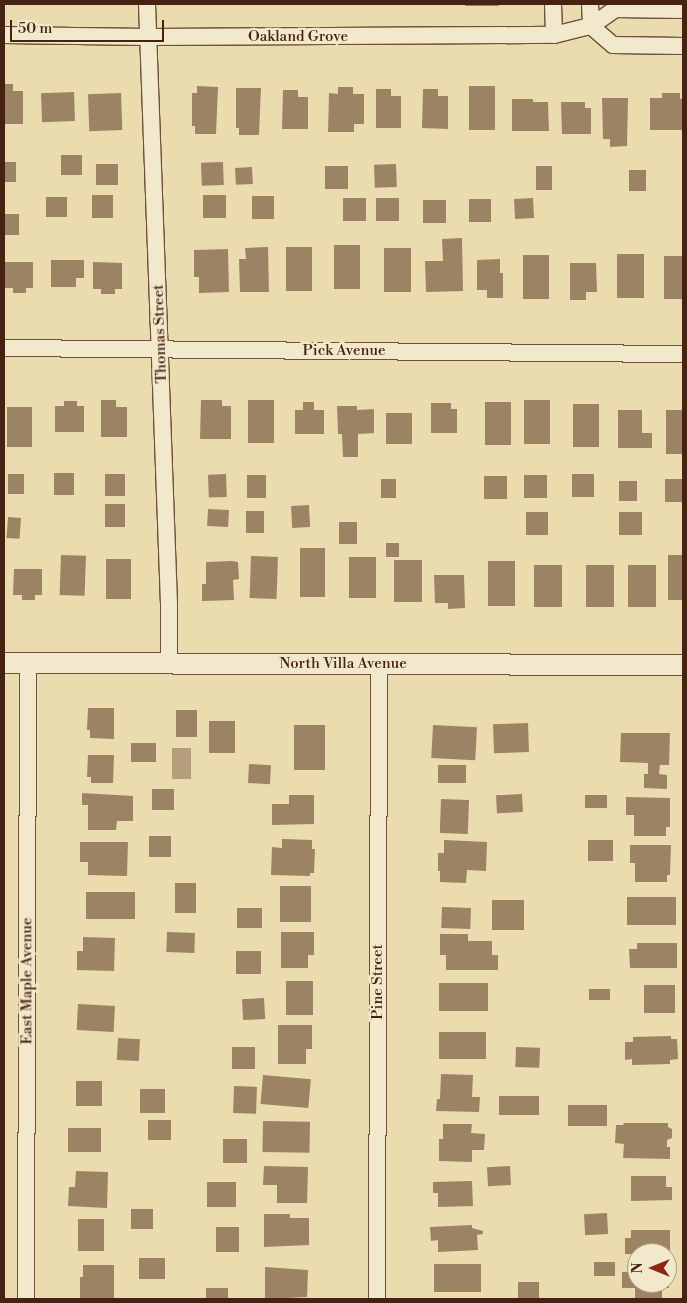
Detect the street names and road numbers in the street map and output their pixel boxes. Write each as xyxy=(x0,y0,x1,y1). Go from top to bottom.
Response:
street label: Oakland Grove xyxy=(248,28,348,46)
street label: Thomas Street xyxy=(149,284,171,384)
street label: Pick Avenue xyxy=(302,342,386,360)
street label: North Villa Avenue xyxy=(279,655,407,673)
street label: East Maple Avenue xyxy=(18,917,36,1045)
street label: Pine Street xyxy=(369,944,387,1020)

